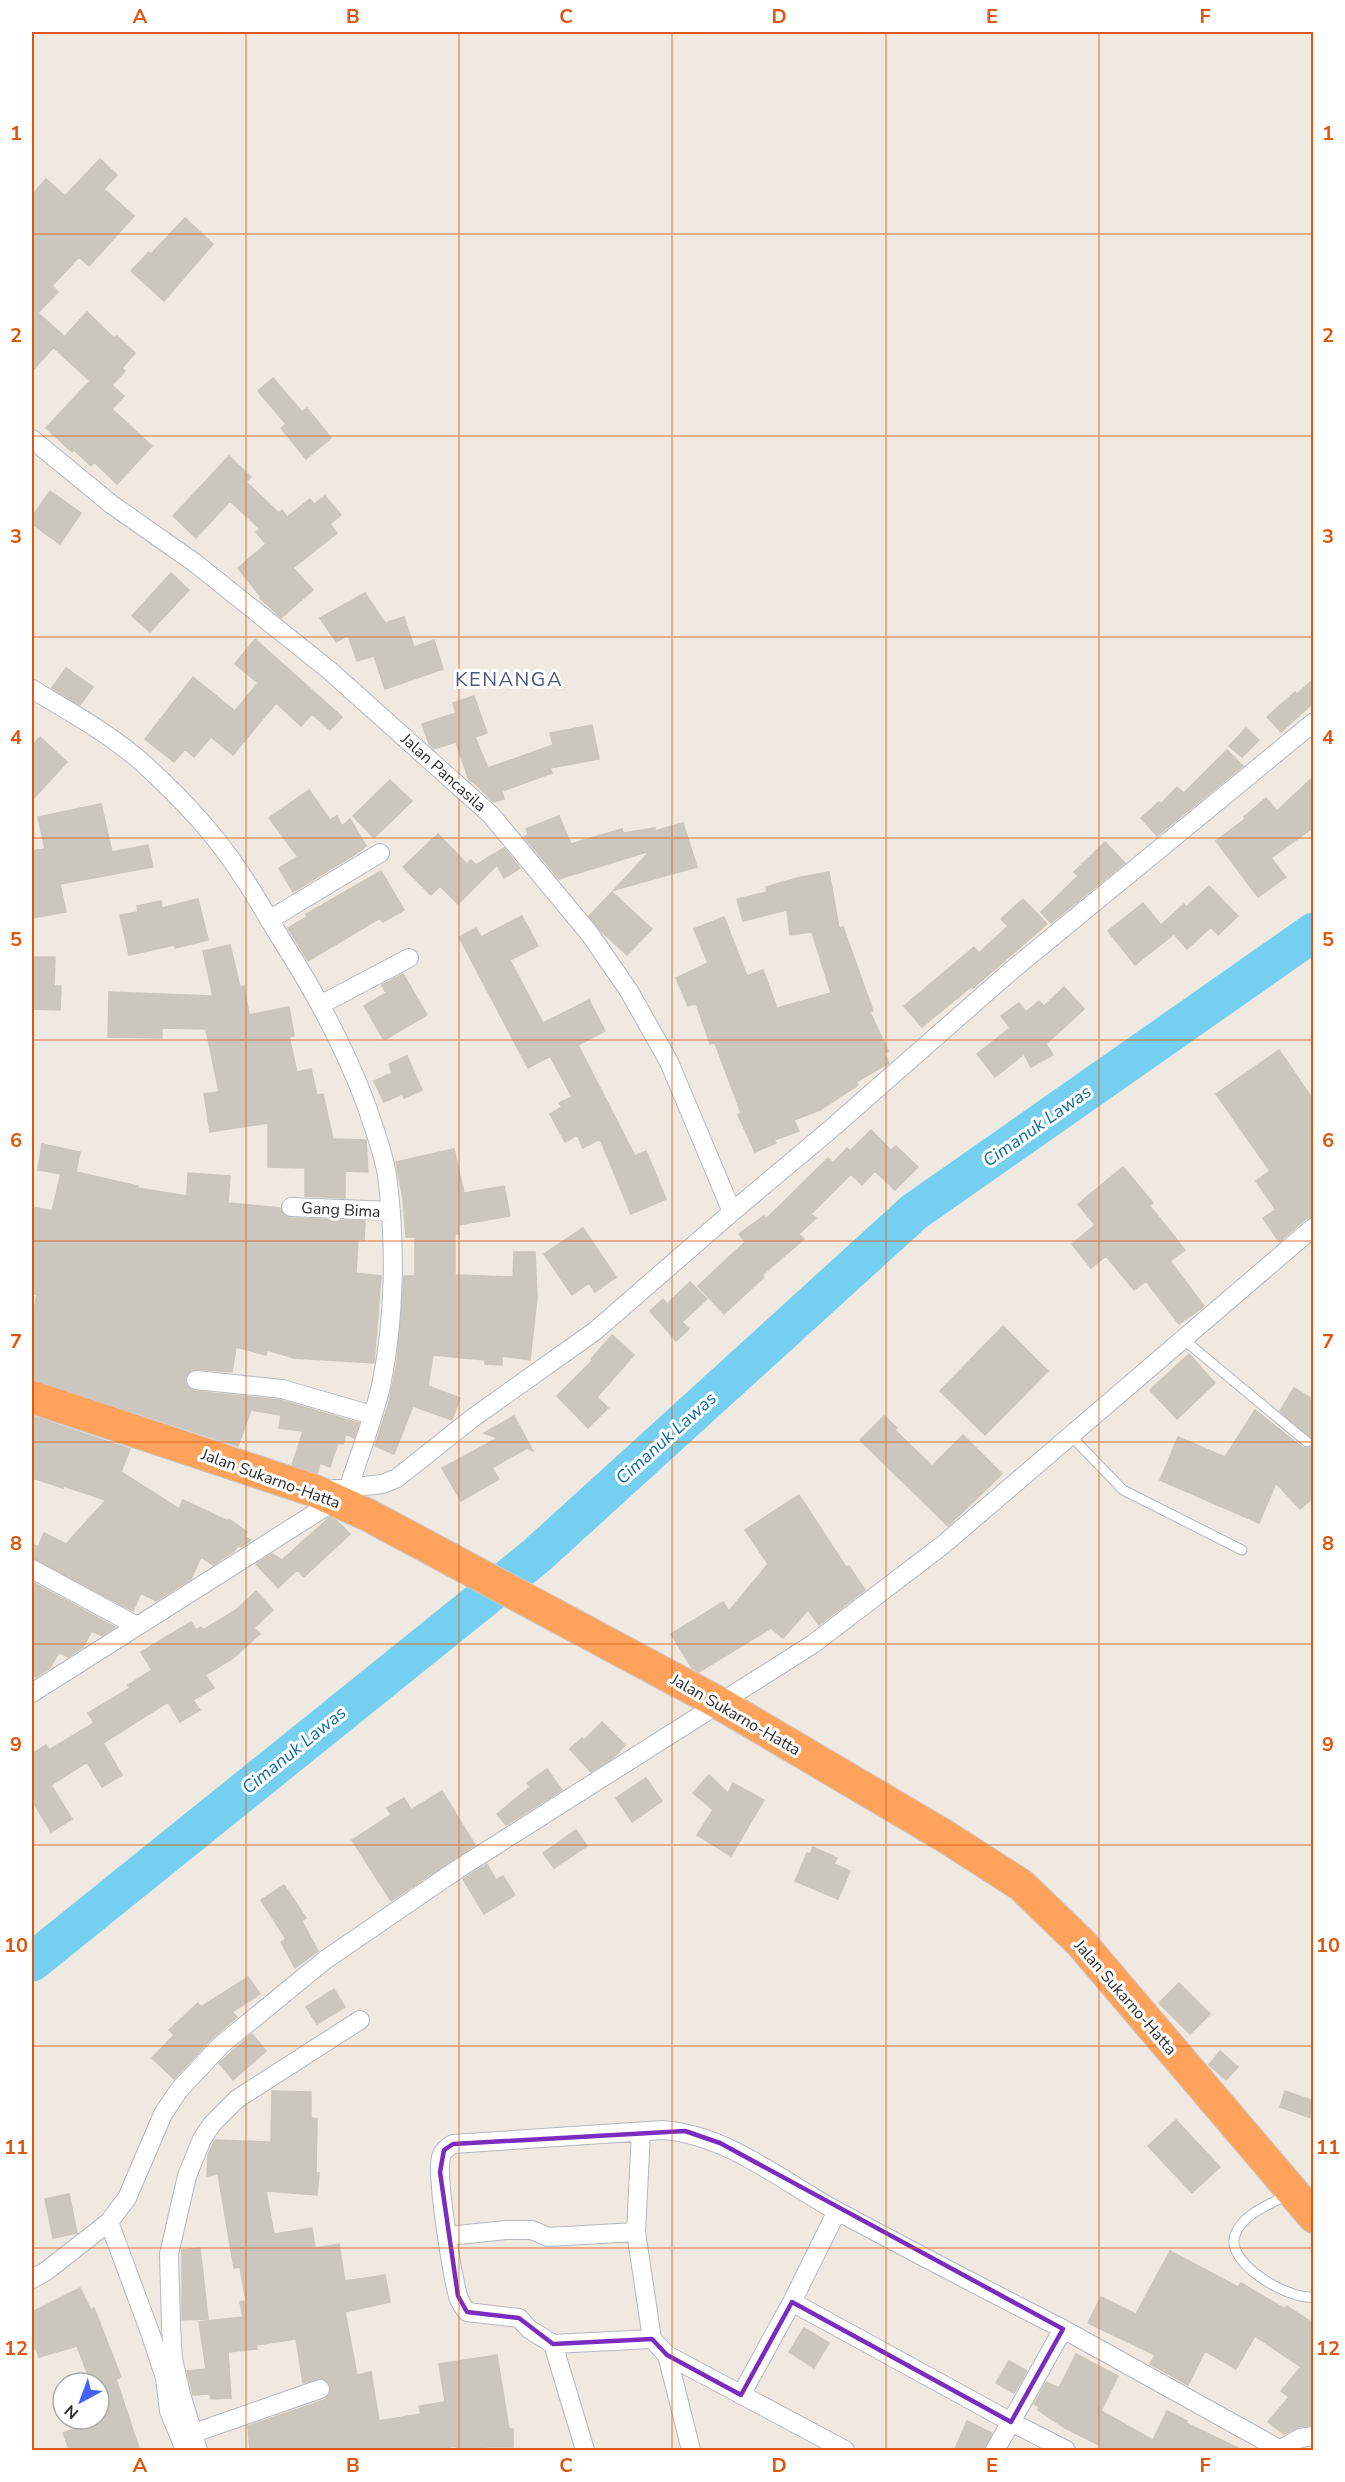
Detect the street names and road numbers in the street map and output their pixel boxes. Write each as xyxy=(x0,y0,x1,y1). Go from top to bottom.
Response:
street label: Jalan Pancasila xyxy=(395,728,491,817)
street label: Gang Bima xyxy=(301,1197,381,1223)
street label: Jalan Sukarno-Hatta xyxy=(197,1443,343,1514)
street label: Jalan Sukarno-Hatta xyxy=(666,1668,804,1761)
street label: Jalan Sukarno-Hatta xyxy=(1068,1935,1181,2060)

